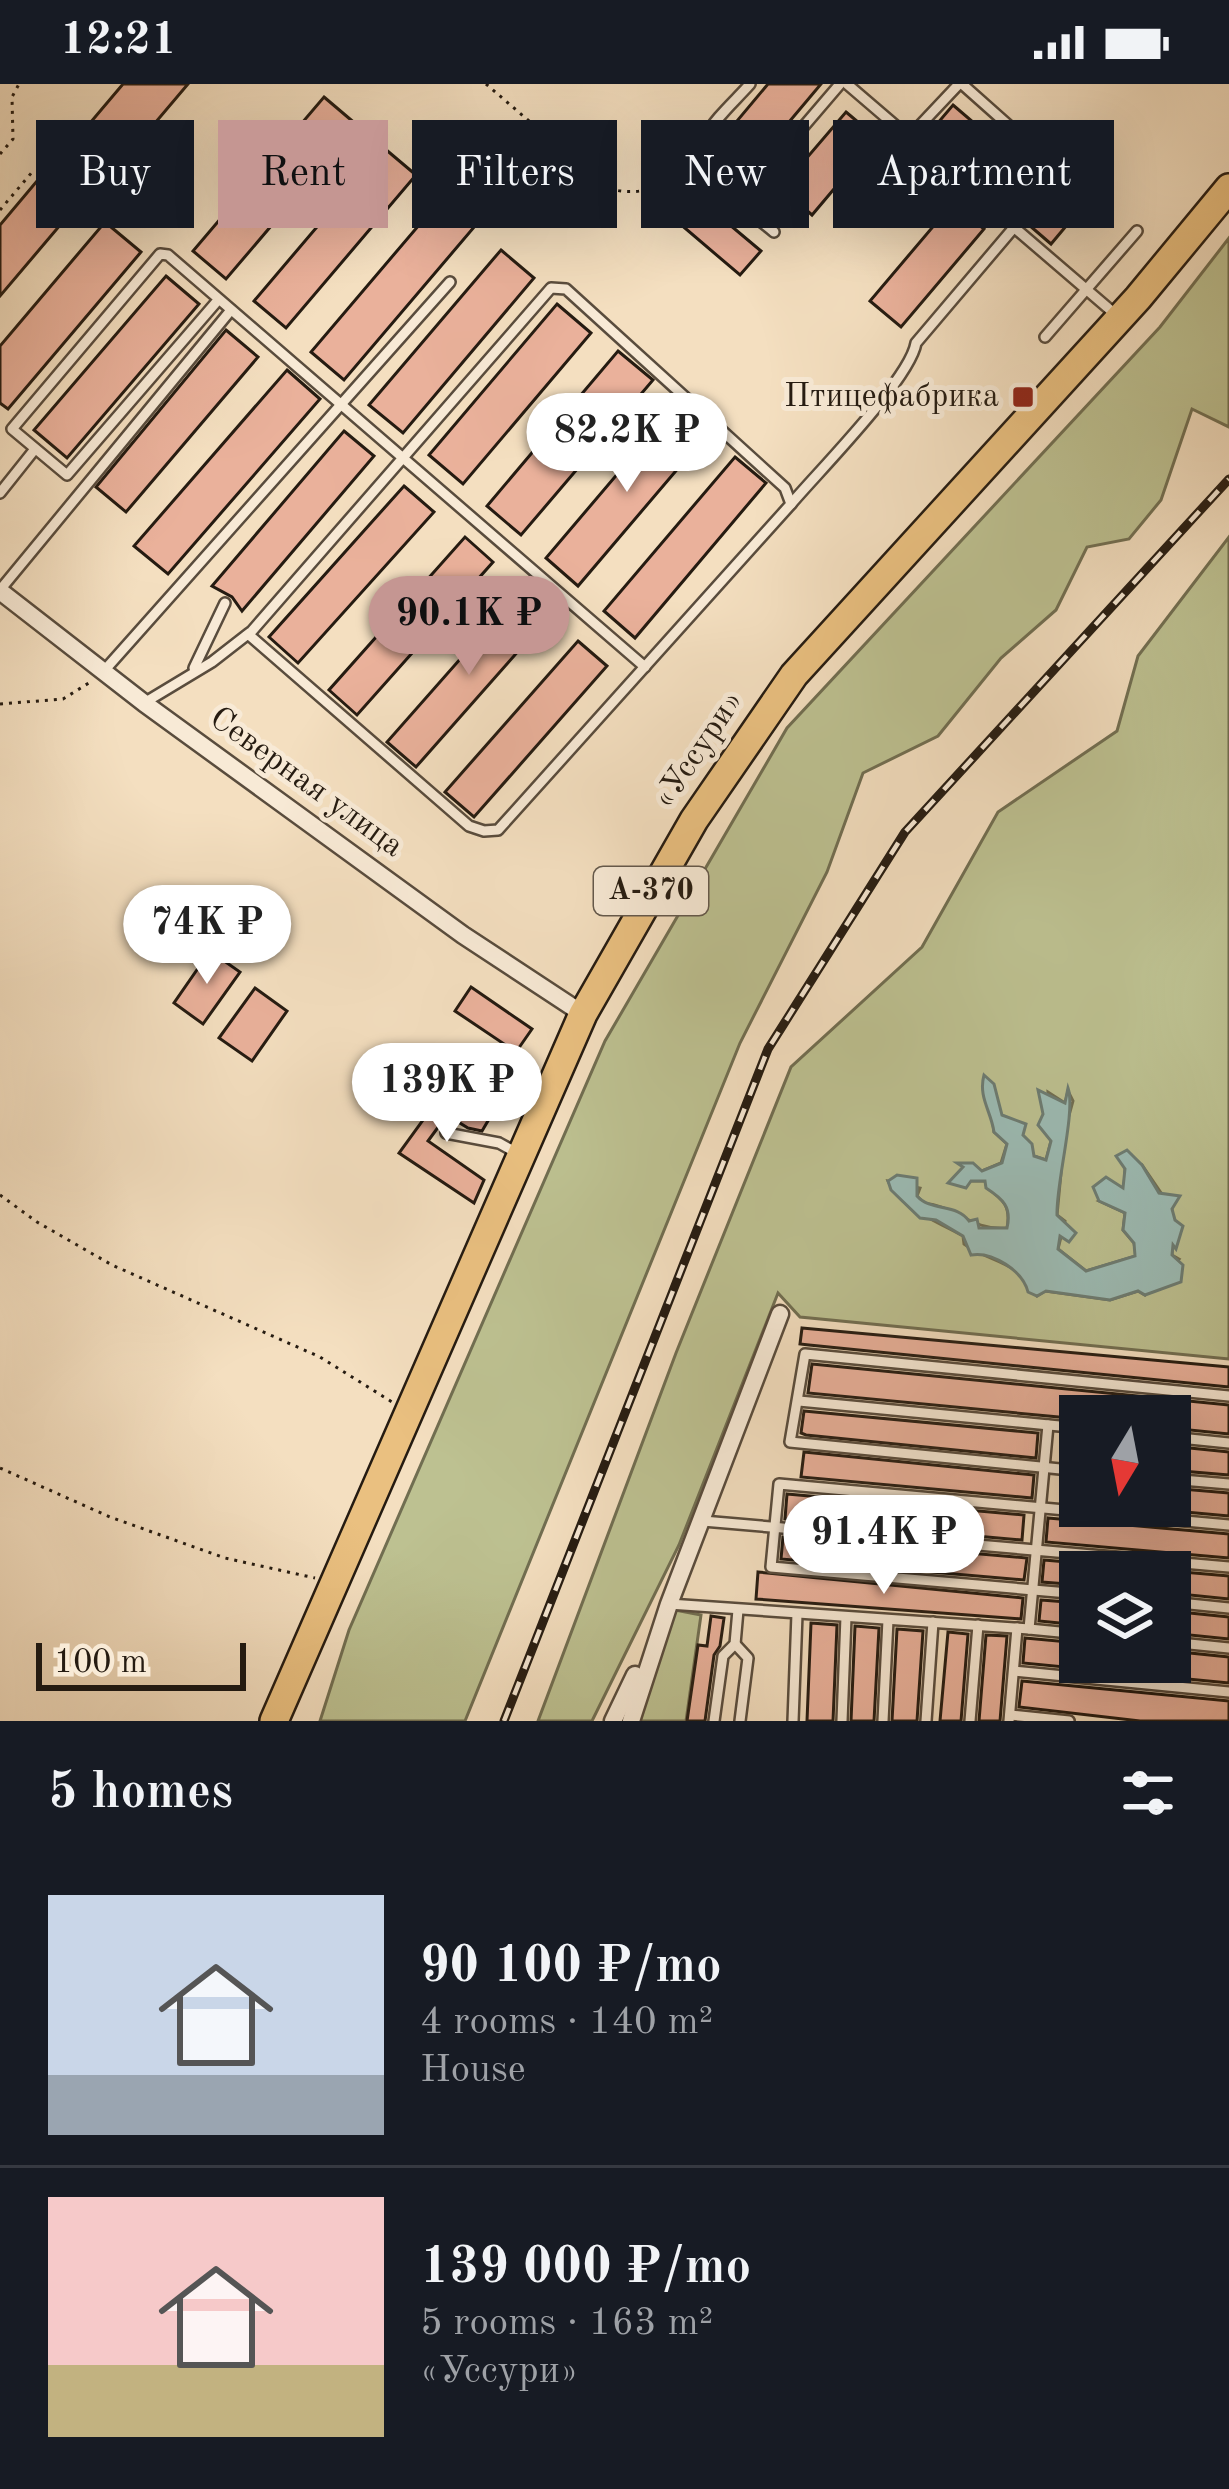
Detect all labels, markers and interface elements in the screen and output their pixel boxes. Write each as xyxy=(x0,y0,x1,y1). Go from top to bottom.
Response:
text: 12:21 xyxy=(60,19,177,64)
chip: Buy xyxy=(36,120,194,228)
chip: Rent xyxy=(218,120,388,228)
chip: Filters xyxy=(412,120,617,228)
chip: New xyxy=(641,120,809,228)
chip: Apartment xyxy=(833,120,1114,228)
place label: Птицефабрика xyxy=(784,381,999,414)
marker: Птицефабрика xyxy=(1010,384,1036,410)
pin: 82.2K ₽ xyxy=(516,393,738,495)
text: 82.2K ₽ xyxy=(553,412,701,451)
pin: 90.1K ₽ xyxy=(358,576,580,678)
text: 90.1K ₽ xyxy=(395,595,543,634)
street label: «Уссури» xyxy=(648,685,750,815)
street label: Северная улица xyxy=(203,702,409,864)
road number: А-370 xyxy=(594,867,708,915)
pin: 74K ₽ xyxy=(123,885,291,987)
text: 74K ₽ xyxy=(150,904,264,943)
pin: 139K ₽ xyxy=(349,1043,545,1145)
text: 139K ₽ xyxy=(379,1062,515,1101)
north arrow xyxy=(1059,1395,1191,1527)
map controls xyxy=(1059,1395,1191,1683)
pin: 91.4K ₽ xyxy=(773,1495,995,1597)
text: 91.4K ₽ xyxy=(810,1514,958,1553)
button: layers xyxy=(1059,1551,1191,1683)
scale bar xyxy=(36,1637,246,1690)
text: 100 m xyxy=(54,1647,147,1680)
icon: filters xyxy=(1115,1760,1181,1826)
text: 5 homes xyxy=(48,1768,233,1819)
text: 90 100 ₽/mo xyxy=(420,1942,722,1993)
icon: home xyxy=(144,1943,288,2087)
text: 4 rooms · 140 m² xyxy=(420,2003,713,2042)
text: House xyxy=(420,2051,526,2090)
text: 139 000 ₽/mo xyxy=(420,2243,751,2294)
icon: home xyxy=(144,2245,288,2389)
text: 5 rooms · 163 m² xyxy=(420,2304,713,2343)
text: «Уссури» xyxy=(420,2352,578,2391)

